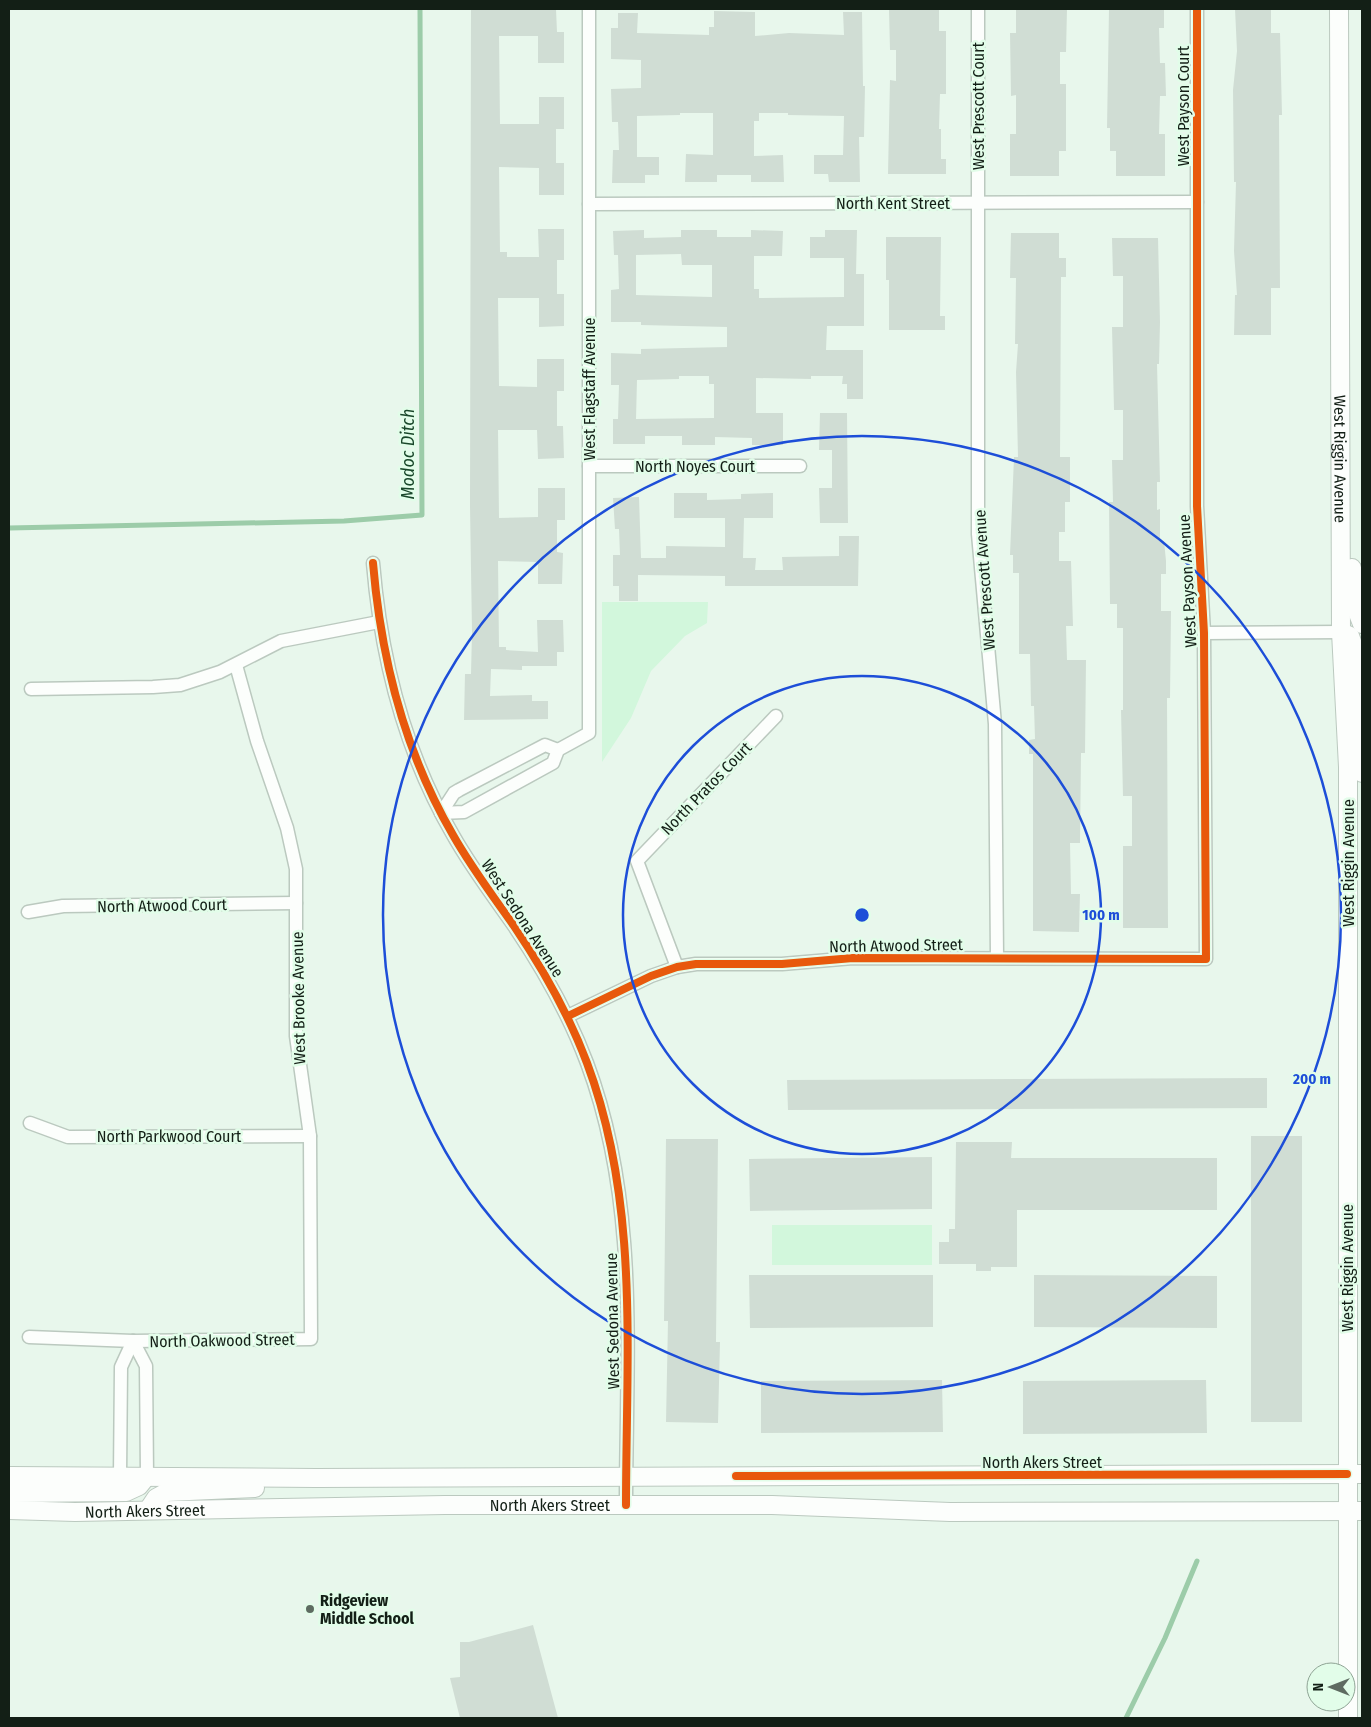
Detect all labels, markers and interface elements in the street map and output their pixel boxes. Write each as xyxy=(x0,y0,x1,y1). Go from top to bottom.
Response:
street label: West Prescott Court xyxy=(969,41,988,170)
street label: West Payson Court xyxy=(1174,45,1193,166)
street label: North Kent Street xyxy=(836,194,951,213)
street label: West Flagstaff Avenue xyxy=(580,317,599,461)
street label: West Riggin Avenue xyxy=(1330,395,1350,523)
water label: Modoc Ditch xyxy=(397,409,419,499)
street label: North Noyes Court xyxy=(635,457,756,476)
street label: West Prescott Avenue xyxy=(970,509,999,651)
street label: West Payson Avenue xyxy=(1175,514,1200,648)
street label: North Pratos Court xyxy=(657,737,756,839)
street label: West Riggin Avenue xyxy=(1339,799,1358,927)
street label: West Sedona Avenue xyxy=(477,856,568,981)
street label: North Atwood Court xyxy=(97,895,228,916)
centre of rings xyxy=(853,906,871,924)
text: 100 m xyxy=(1082,906,1120,924)
street label: West Brooke Avenue xyxy=(288,931,309,1065)
street label: North Atwood Street xyxy=(829,935,964,956)
text: 200 m xyxy=(1292,1070,1331,1088)
street label: North Parkwood Court xyxy=(97,1127,242,1146)
street label: West Riggin Avenue xyxy=(1338,1204,1357,1332)
street label: West Sedona Avenue xyxy=(602,1252,623,1389)
street label: North Oakwood Street xyxy=(149,1330,296,1351)
street label: North Akers Street xyxy=(982,1453,1103,1472)
street label: North Akers Street xyxy=(490,1496,611,1515)
street label: North Akers Street xyxy=(85,1501,206,1522)
place label: Ridgeview Middle School xyxy=(320,1591,415,1628)
marker: Ridgeview Middle School xyxy=(304,1603,316,1615)
north arrow xyxy=(1306,1662,1356,1712)
text: N xyxy=(1310,1683,1327,1691)

